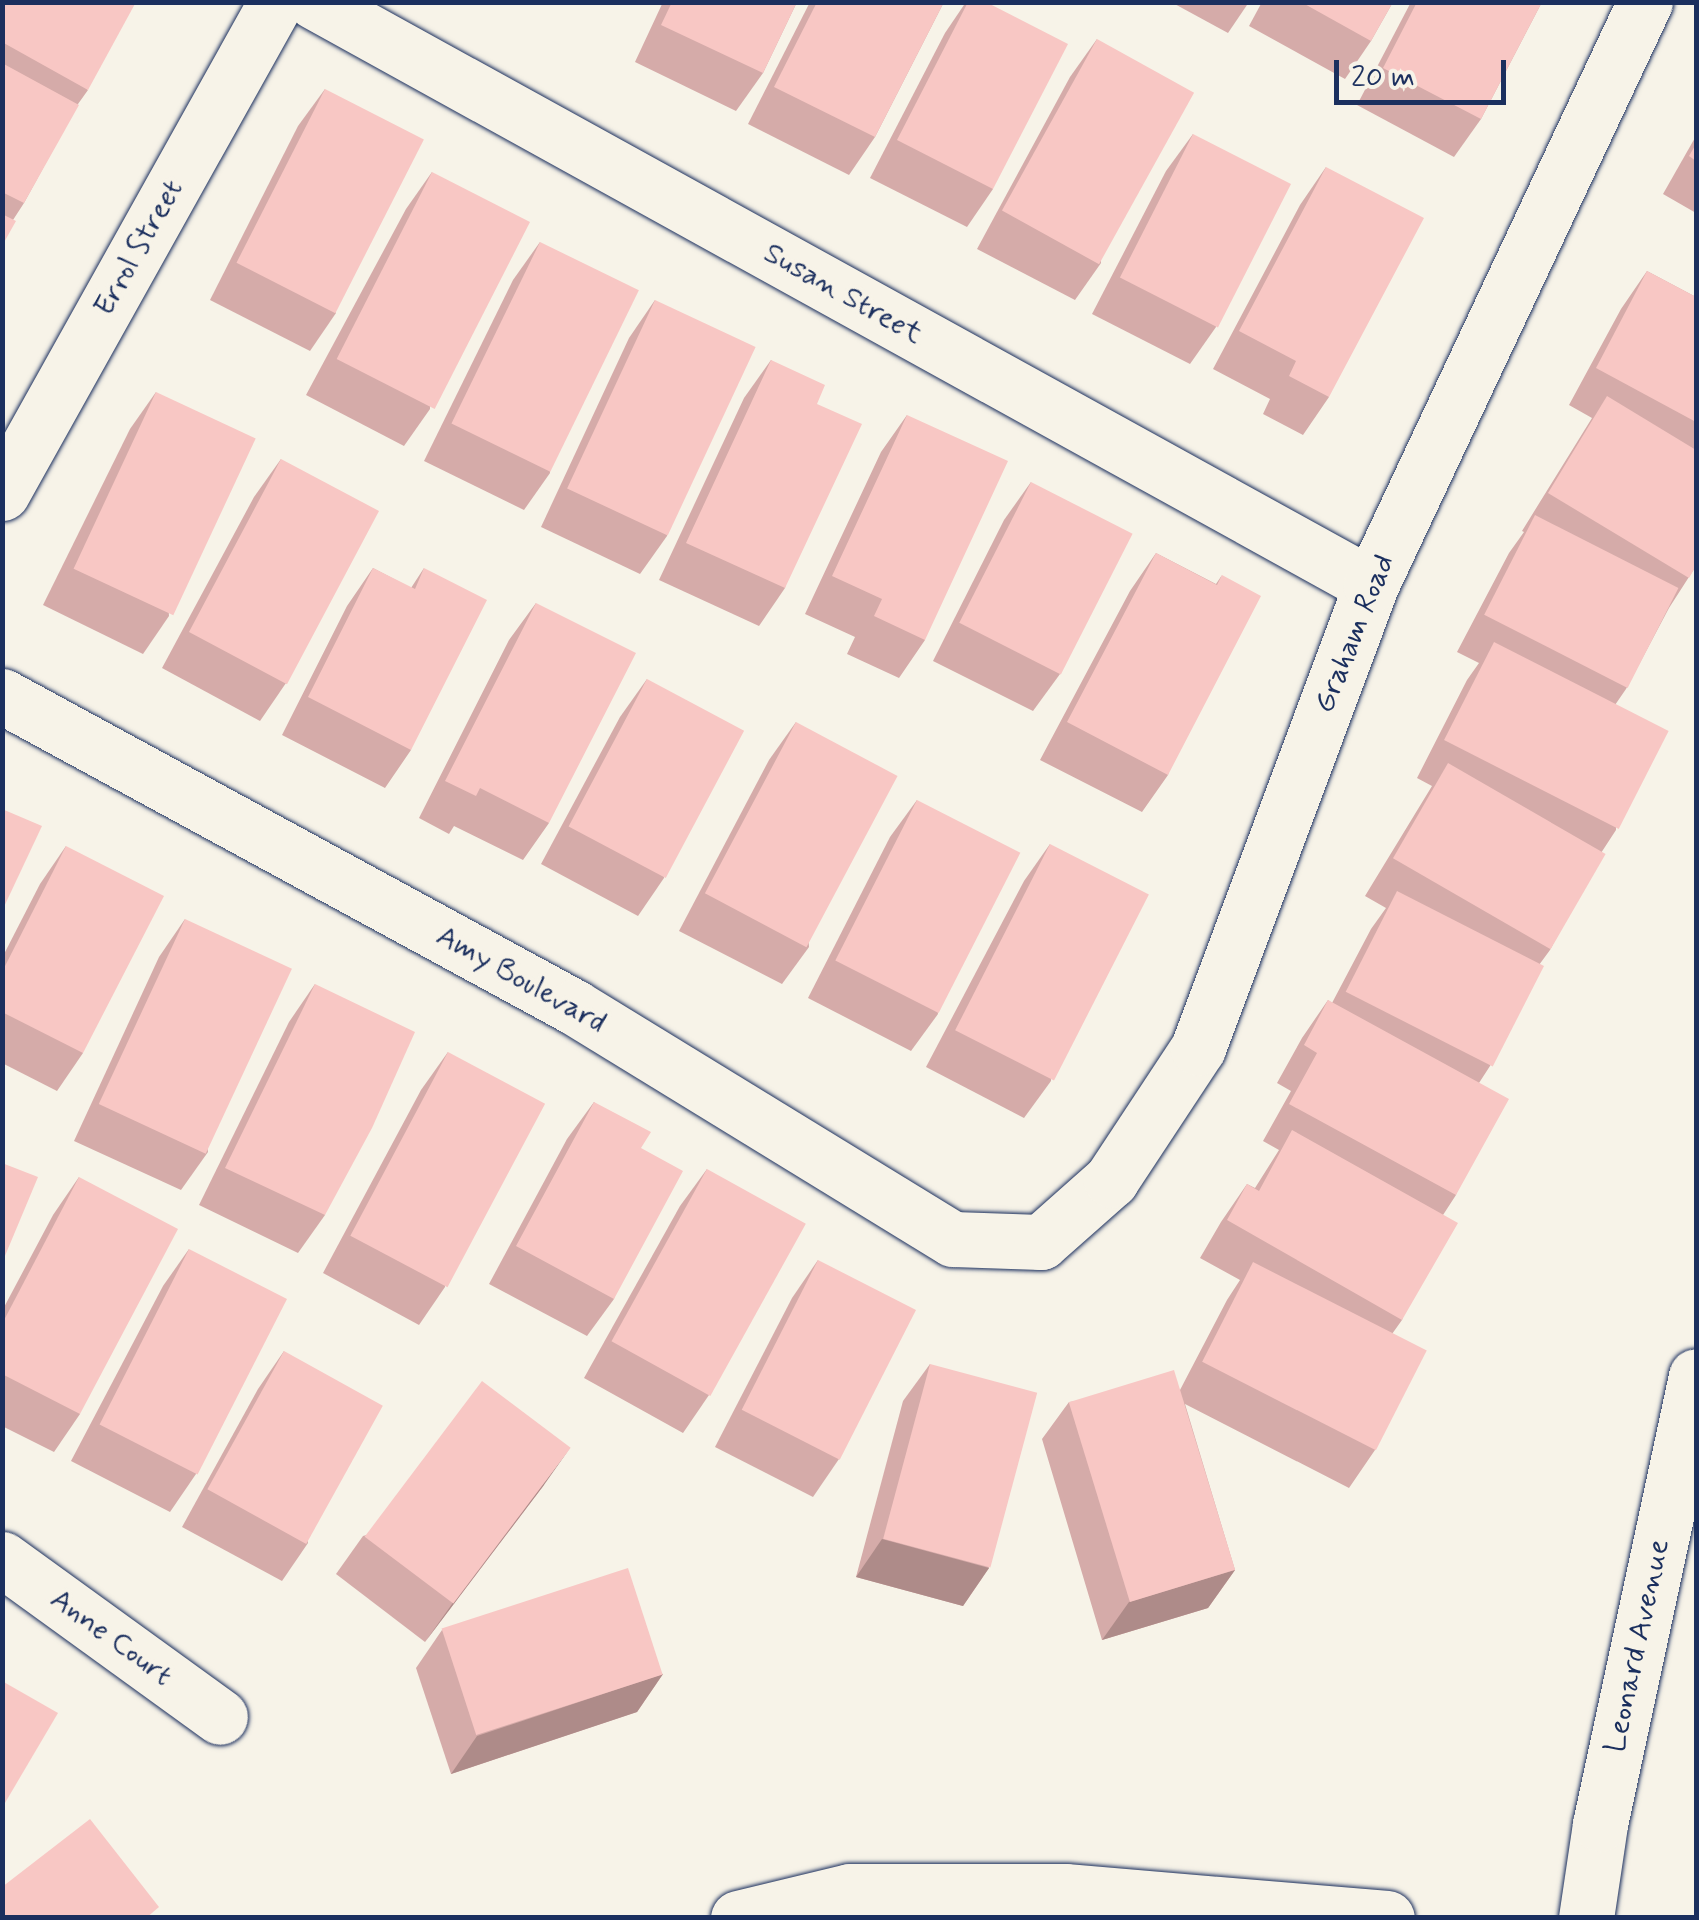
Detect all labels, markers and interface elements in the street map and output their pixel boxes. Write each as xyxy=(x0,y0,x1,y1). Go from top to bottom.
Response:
scale bar xyxy=(1339,40,1512,102)
text: 20 m xyxy=(1351,58,1415,97)
street label: Errol Street xyxy=(86,171,192,325)
street label: Susan Street xyxy=(757,236,929,352)
street label: Graham Road xyxy=(1307,549,1403,719)
street label: Amy Boulevard xyxy=(431,919,611,1041)
street label: Leonard Avenue xyxy=(1599,1540,1677,1752)
street label: Anne Court xyxy=(42,1581,180,1695)

